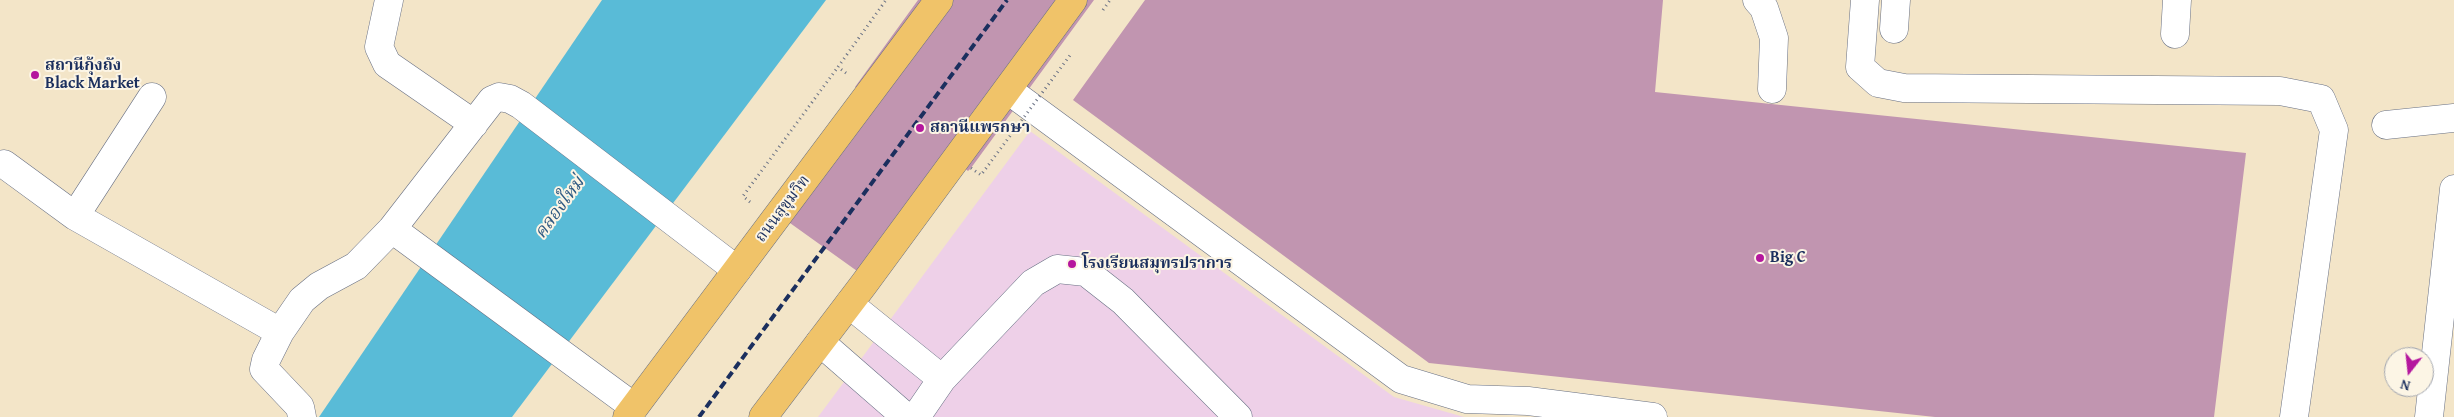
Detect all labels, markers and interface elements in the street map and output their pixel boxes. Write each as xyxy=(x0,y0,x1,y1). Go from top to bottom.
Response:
place label: สถานีกุ้งถัง Black Market xyxy=(45,56,140,94)
marker: สถานีกุ้งถัง Black Market xyxy=(29,69,41,81)
place label: สถานีแพรกษา xyxy=(930,118,1030,138)
marker: สถานีแพรกษา xyxy=(914,122,926,134)
street label: ถนนสุขุมวิท xyxy=(752,172,814,246)
water label: คลองใหม่ xyxy=(530,173,590,243)
place label: Big C xyxy=(1770,248,1806,268)
marker: Big C xyxy=(1754,252,1766,264)
place label: โรงเรียนสมุทรปราการ xyxy=(1082,254,1232,274)
marker: โรงเรียนสมุทรปราการ xyxy=(1066,258,1078,270)
north arrow xyxy=(2384,347,2434,397)
text: N xyxy=(2398,375,2412,396)

